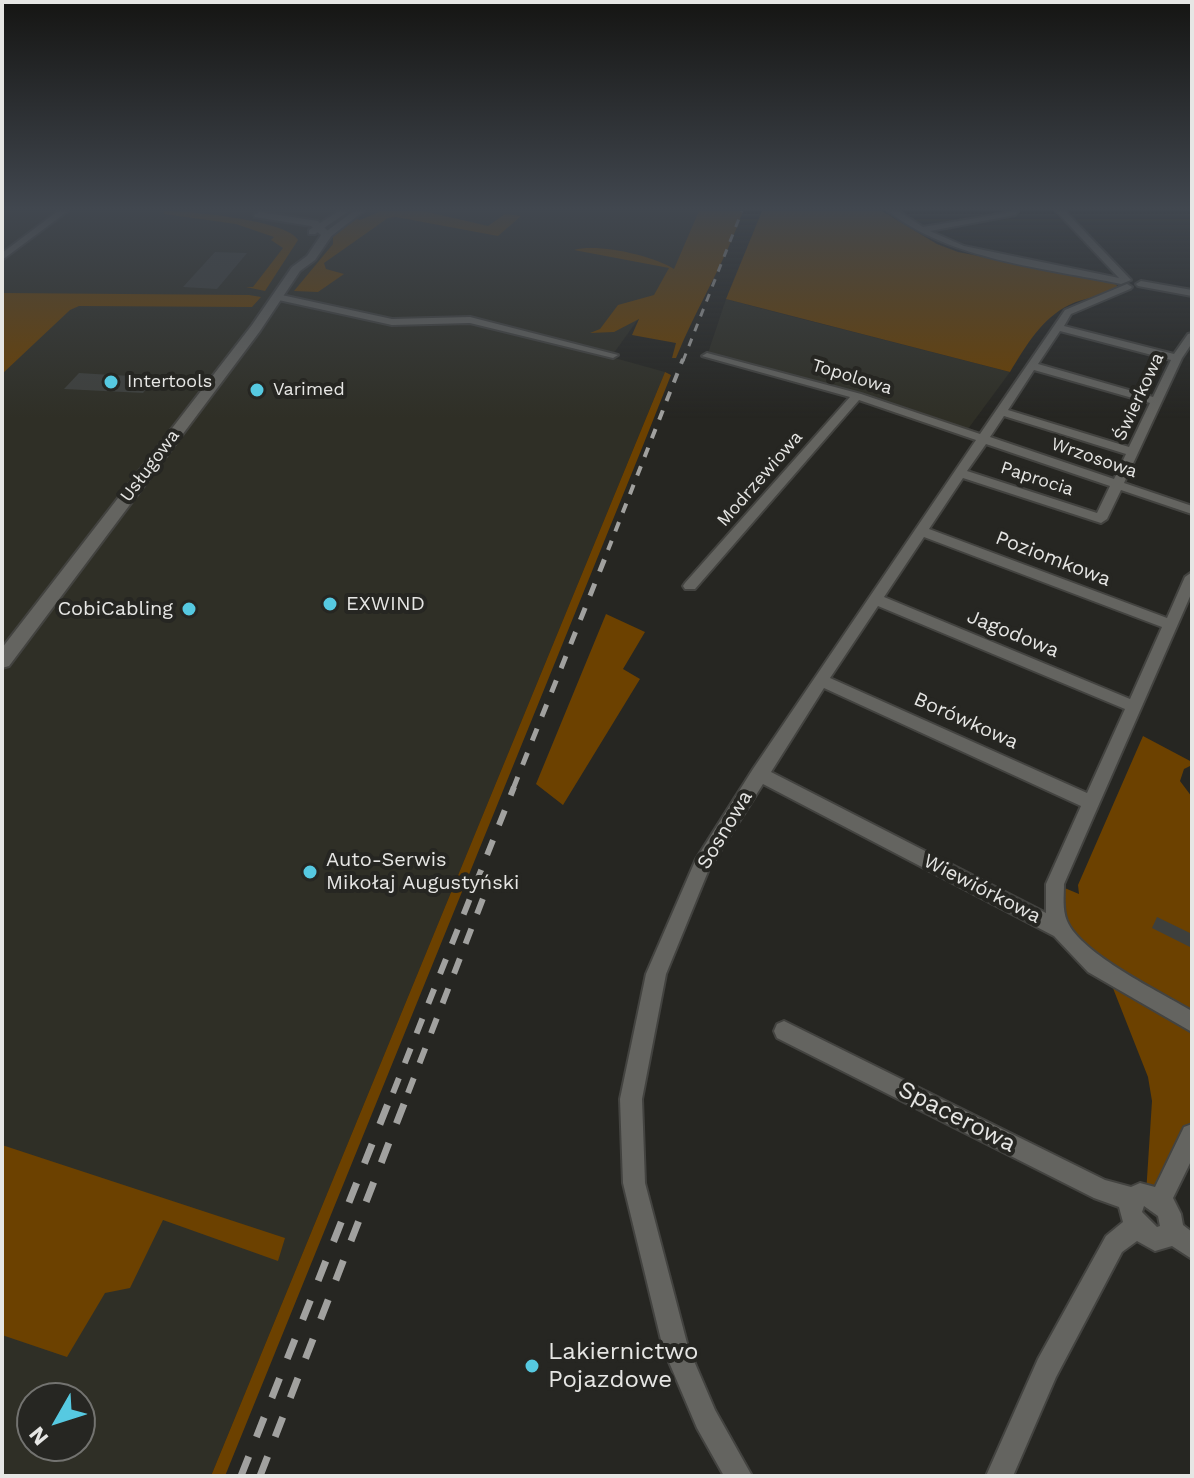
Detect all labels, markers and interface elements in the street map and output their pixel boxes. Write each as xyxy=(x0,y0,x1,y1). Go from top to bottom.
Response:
street label: Świerkowa xyxy=(1109,350,1169,444)
street label: Topolowa xyxy=(809,355,895,399)
place label: Intertools xyxy=(127,371,212,393)
marker: Intertools xyxy=(102,373,120,391)
place label: Varimed xyxy=(273,379,345,401)
marker: Varimed xyxy=(248,381,266,399)
street label: Usługowa xyxy=(116,426,184,506)
street label: Modrzewiowa xyxy=(713,427,807,531)
street label: Wrzosowa xyxy=(1048,433,1140,483)
street label: Paprocia xyxy=(998,457,1076,501)
street label: Poziomkowa xyxy=(992,526,1114,592)
place label: EXWIND xyxy=(346,592,425,616)
marker: EXWIND xyxy=(321,595,339,613)
place label: CobiCabling xyxy=(57,597,173,621)
marker: CobiCabling xyxy=(180,600,198,618)
street label: Jagodowa xyxy=(964,605,1062,663)
street label: Borówkowa xyxy=(910,687,1022,755)
street label: Sosnowa xyxy=(692,786,758,874)
place label: Auto-Serwis Mikołaj Augustyński xyxy=(326,848,519,895)
street label: Wiewiórkowa xyxy=(919,849,1045,929)
marker: Auto-Serwis Mikołaj Augustyński xyxy=(301,863,319,881)
street label: Spacerowa xyxy=(893,1075,1021,1159)
place label: Lakiernictwo Pojazdowe xyxy=(548,1338,698,1394)
marker: Lakiernictwo Pojazdowe xyxy=(523,1357,541,1375)
north arrow xyxy=(16,1382,96,1462)
text: N xyxy=(24,1422,53,1450)

